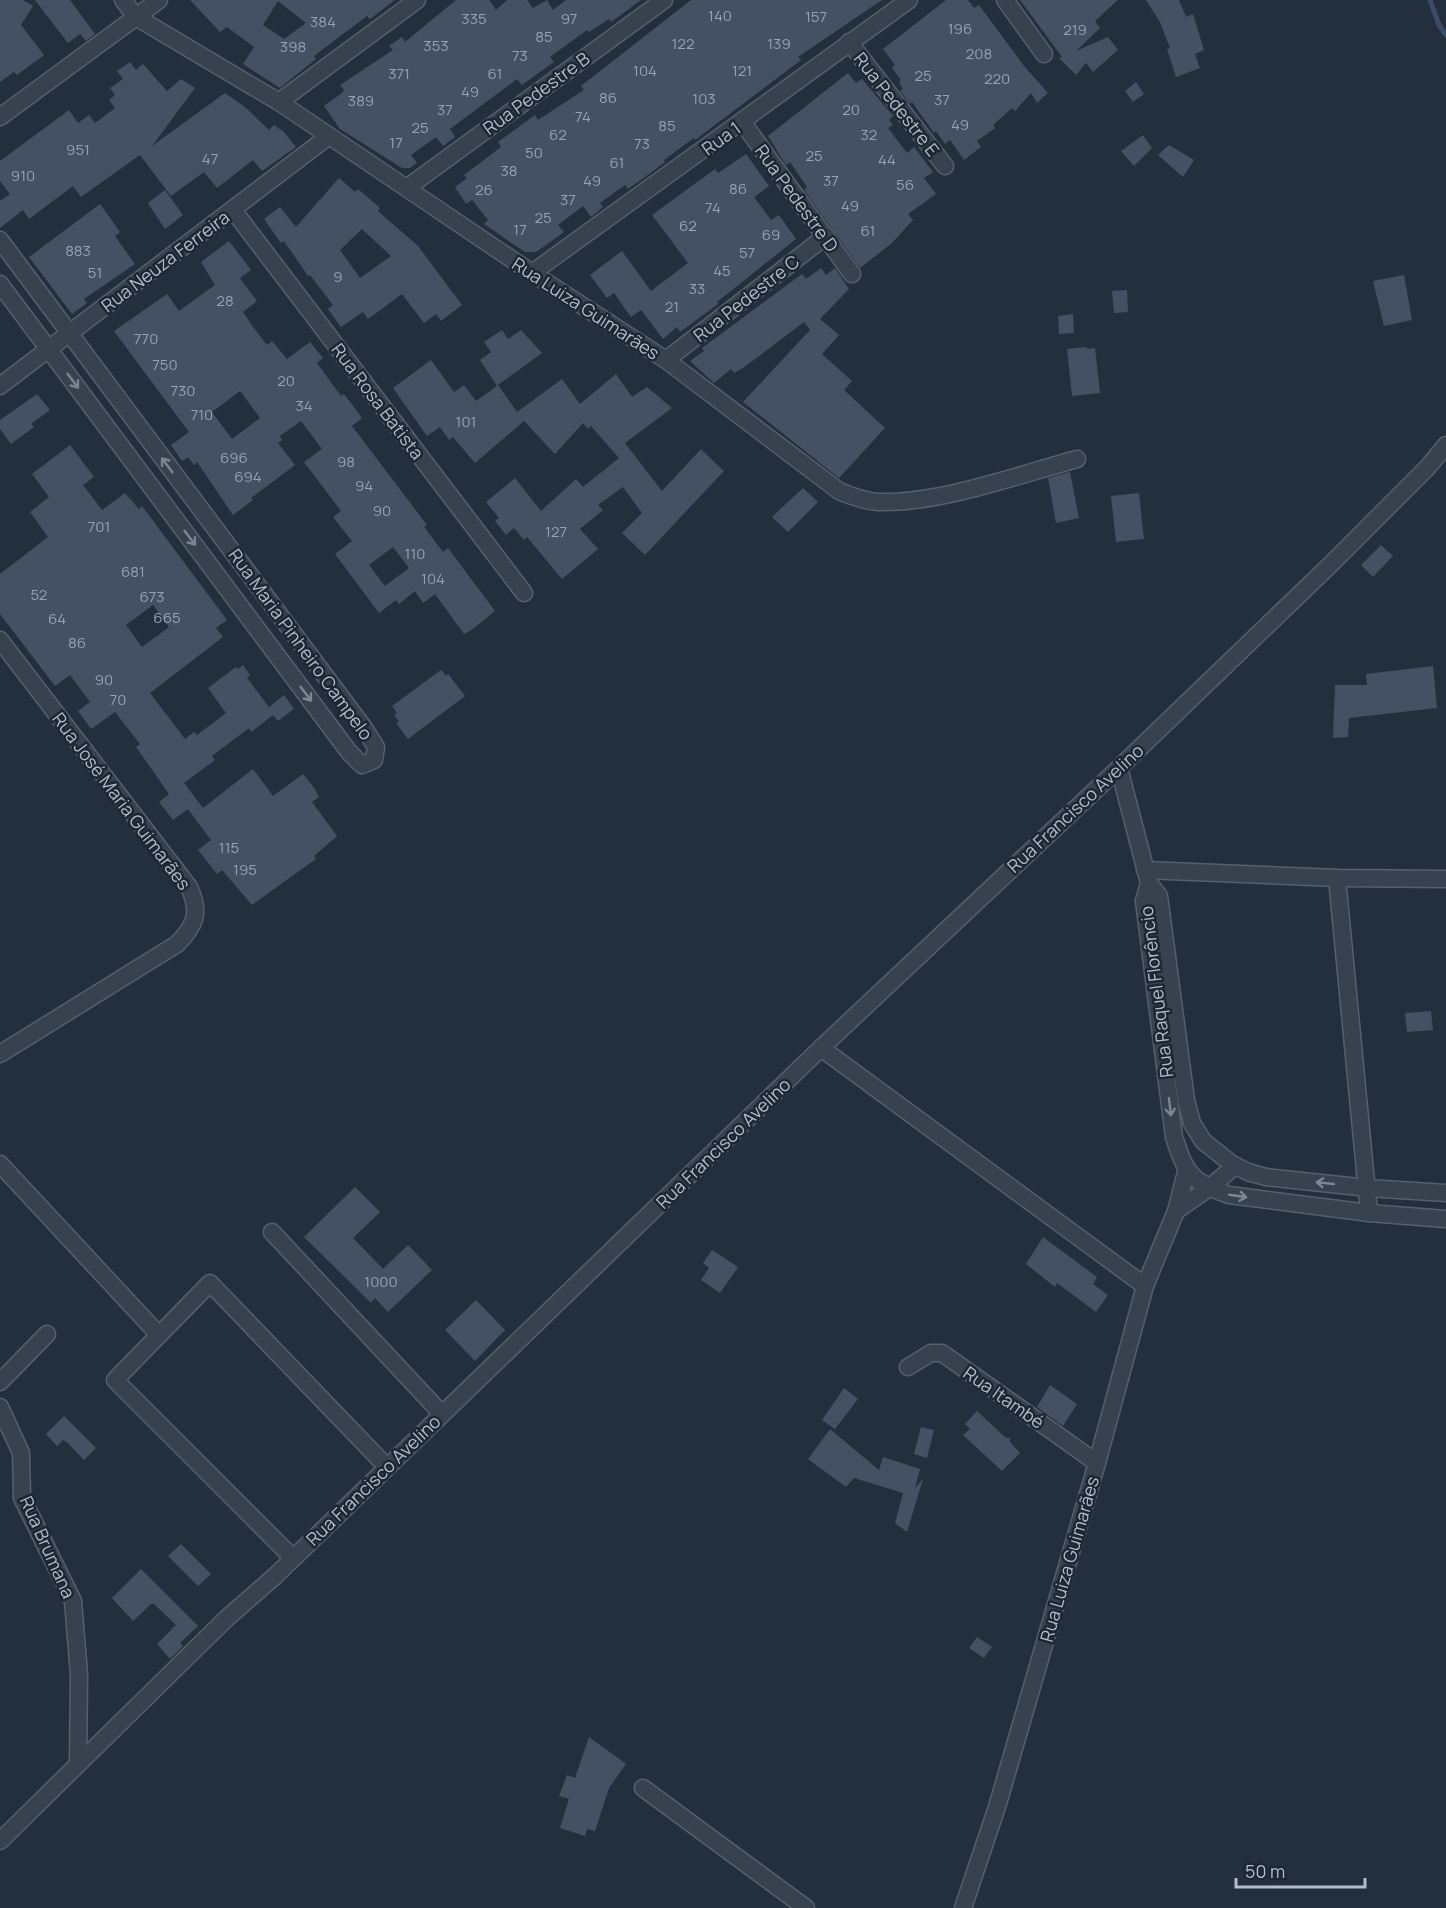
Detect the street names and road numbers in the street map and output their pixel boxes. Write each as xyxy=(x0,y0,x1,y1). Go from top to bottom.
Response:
street label: Rua Pedestre B xyxy=(478,46,594,140)
street label: Rua Pedestre E xyxy=(849,47,945,161)
street label: Rua 1 xyxy=(697,116,745,160)
street label: Rua Pedestre D xyxy=(750,139,844,257)
street label: Rua Neuza Ferreira xyxy=(96,205,234,317)
street label: Rua Pedestre C xyxy=(688,249,804,347)
street label: Rua Luiza Guimarães xyxy=(508,251,664,365)
street label: Rua Rosa Batista xyxy=(326,338,430,464)
street label: Rua Maria Pinheiro Campelo xyxy=(223,544,379,744)
street label: Rua José Maria Guimarães xyxy=(47,707,197,895)
street label: Rua Francisco Avelino xyxy=(1002,738,1148,878)
street label: Rua Raquel Florêncio xyxy=(1134,905,1178,1079)
street label: Rua Francisco Avelino xyxy=(650,1072,796,1214)
street label: Rua Itambé xyxy=(959,1360,1049,1434)
street label: Rua Francisco Avelino xyxy=(300,1409,446,1551)
street label: Rua Luiza Guimarães xyxy=(1034,1473,1104,1645)
street label: Rua Brumana xyxy=(15,1492,81,1602)

